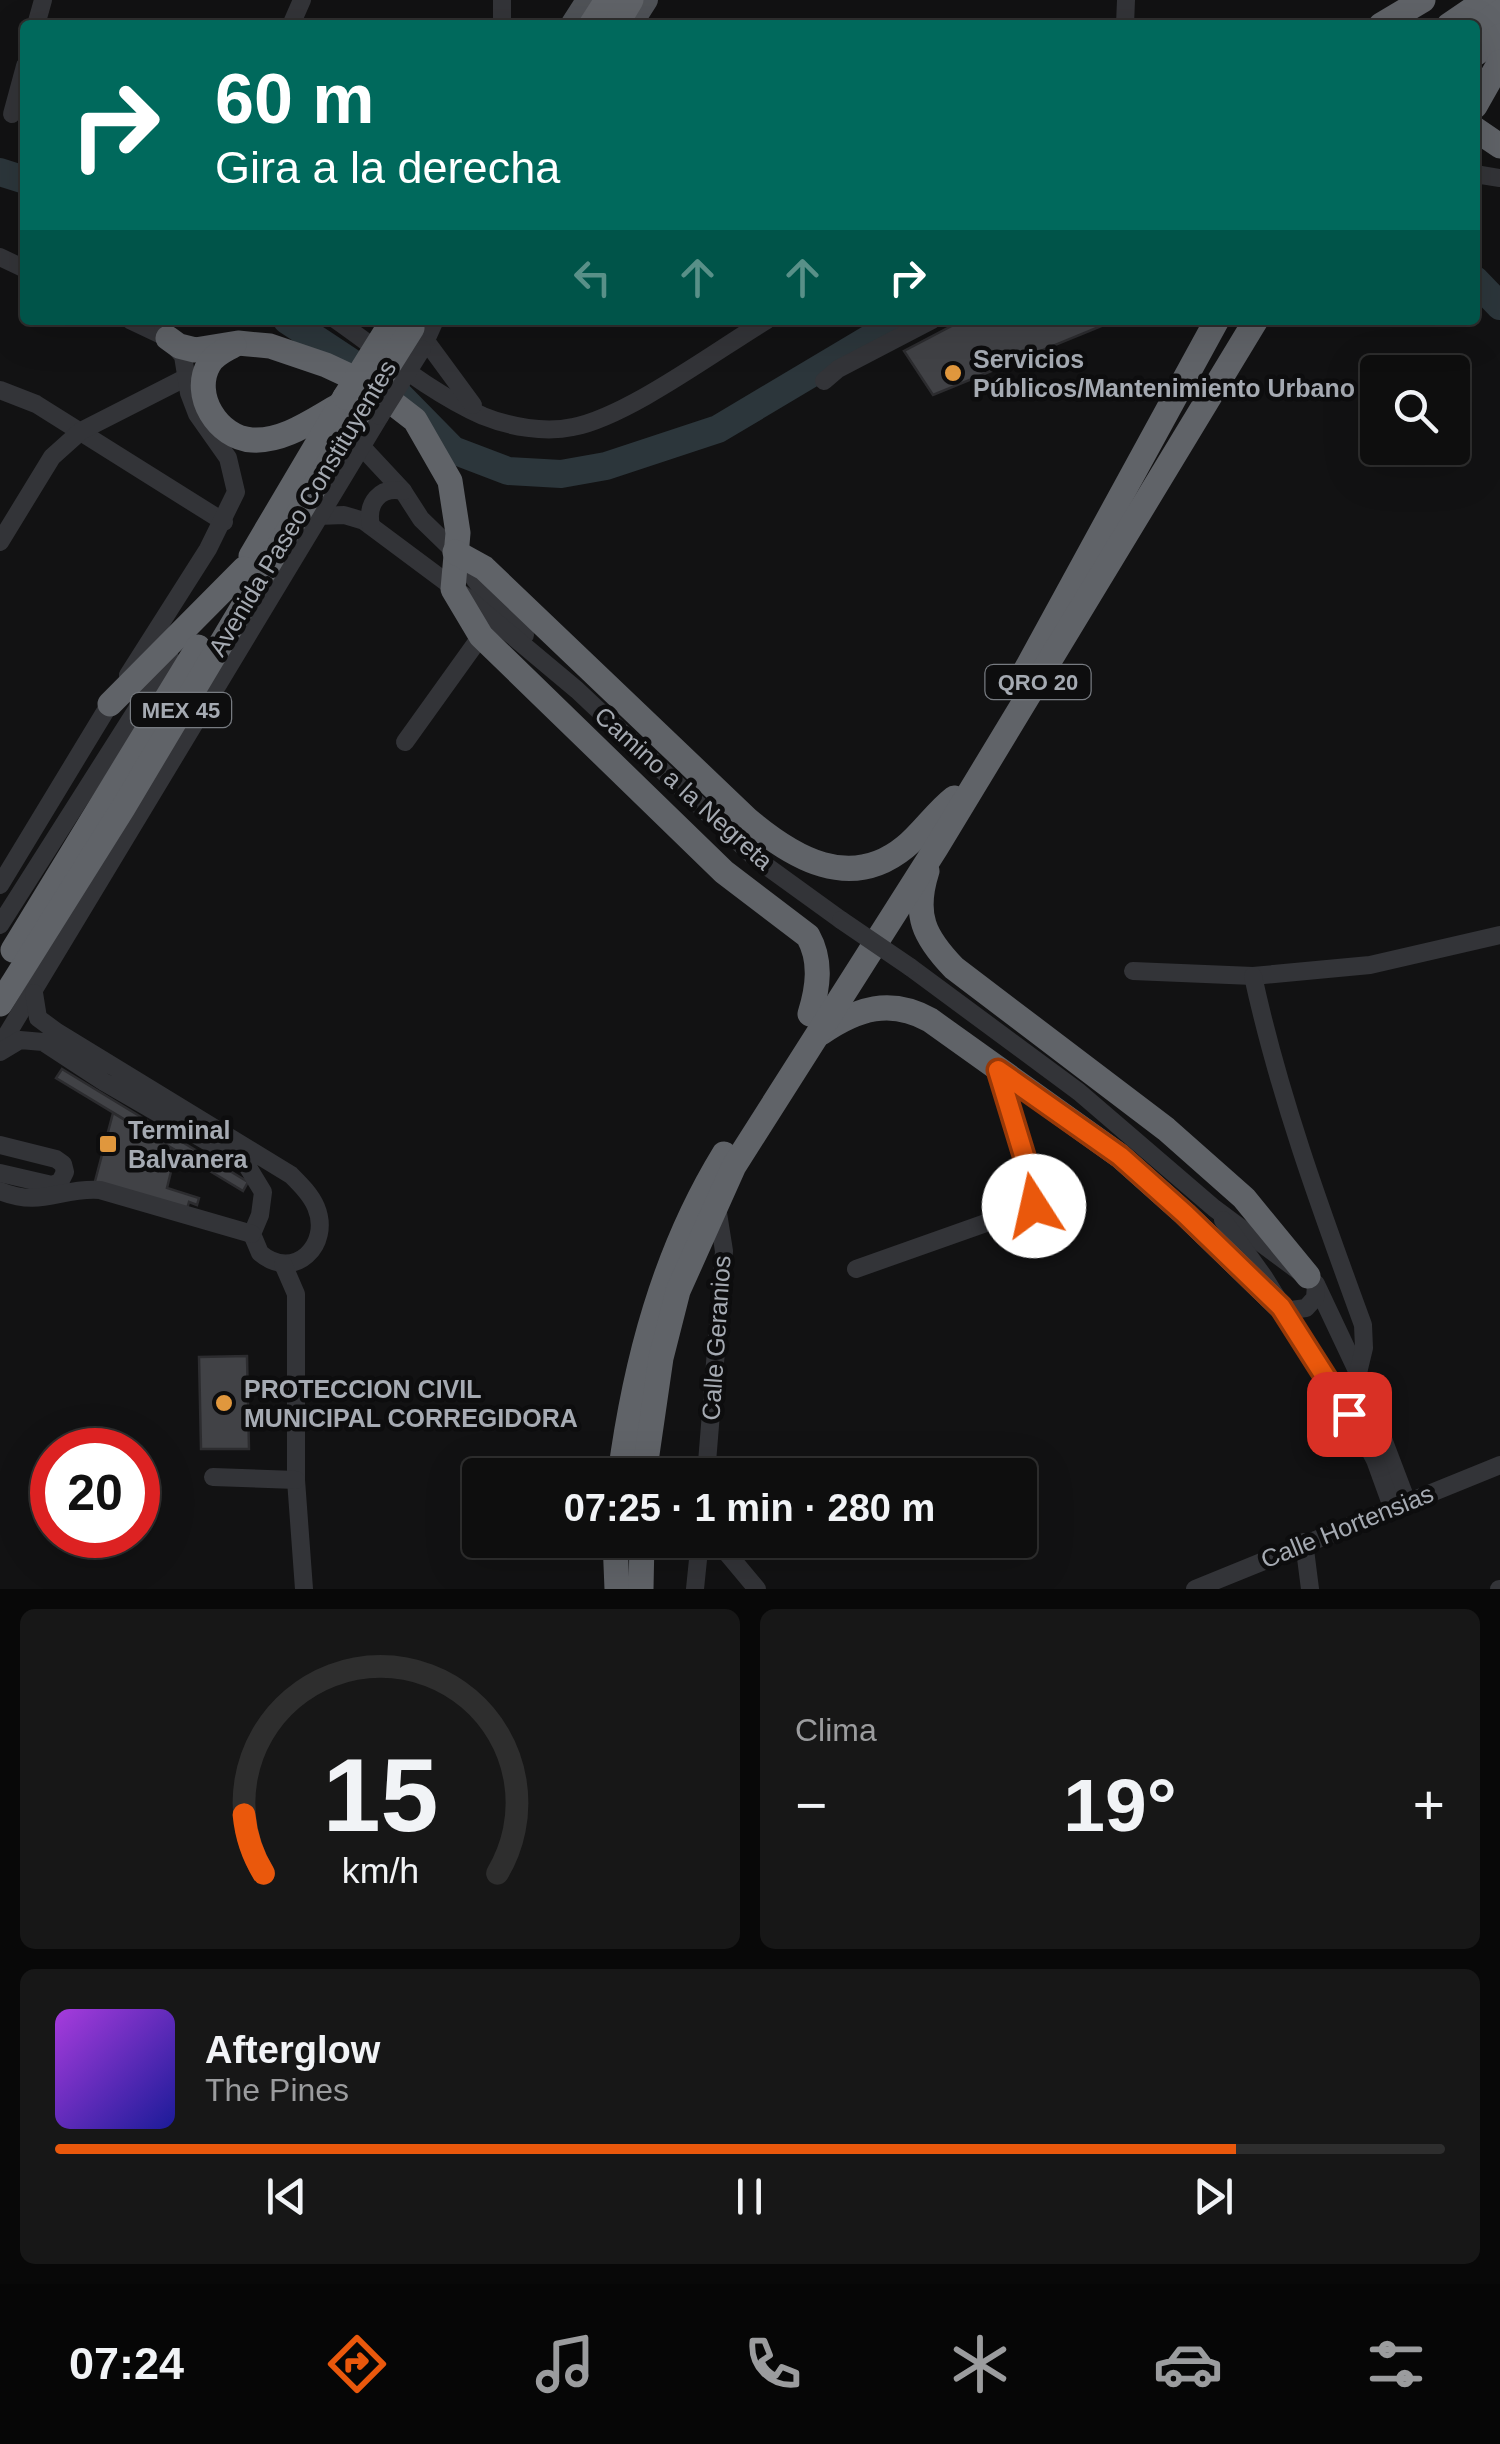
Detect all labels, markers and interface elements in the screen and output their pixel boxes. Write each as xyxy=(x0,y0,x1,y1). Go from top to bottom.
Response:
icon: right xyxy=(50,60,180,190)
text: 60 m xyxy=(215,60,375,138)
text: Gira a la derecha xyxy=(215,142,560,193)
icon: left xyxy=(565,250,620,305)
icon: ahead xyxy=(670,250,725,305)
icon: ahead xyxy=(775,250,830,305)
icon: right xyxy=(880,250,935,305)
place label: Servicios Públicos/Mantenimiento Urbano xyxy=(973,345,1355,402)
street label: Avenida Paseo Constituyentes xyxy=(202,355,402,661)
map controls xyxy=(1360,355,1470,465)
button: search xyxy=(1360,355,1470,465)
marker: Servicios Públicos/Mantenimiento Urbano xyxy=(942,362,964,384)
road number: QRO 20 xyxy=(986,665,1090,699)
road number: MEX 45 xyxy=(131,693,231,727)
street label: Camino a la Negreta xyxy=(589,701,779,875)
place label: Terminal Balvanera xyxy=(128,1116,249,1173)
marker: Terminal Balvanera xyxy=(97,1133,119,1155)
position arrow xyxy=(982,1154,1086,1258)
street label: Calle Geranios xyxy=(696,1255,736,1421)
pin xyxy=(1307,1372,1392,1457)
place label: PROTECCION CIVIL MUNICIPAL CORREGIDORA xyxy=(244,1375,578,1432)
icon: arrive xyxy=(1322,1387,1377,1442)
marker: PROTECCION CIVIL MUNICIPAL CORREGIDORA xyxy=(213,1392,235,1414)
speed limit sign: 20 xyxy=(30,1428,160,1558)
street label: Calle Hortensias xyxy=(1257,1479,1437,1573)
text: 07:25 · 1 min · 280 m xyxy=(564,1487,935,1529)
text: Clima xyxy=(795,1712,877,1748)
text: 15 xyxy=(322,1737,438,1853)
text: 19° xyxy=(1063,1763,1177,1847)
text: − xyxy=(795,1774,827,1836)
text: + xyxy=(1413,1774,1445,1836)
text: km/h xyxy=(341,1851,419,1891)
text: Afterglow xyxy=(205,2029,380,2071)
text: The Pines xyxy=(205,2072,349,2108)
icon: previous xyxy=(259,2169,314,2224)
icon: pause xyxy=(722,2169,777,2224)
icon: next xyxy=(1186,2169,1241,2224)
icon: directions xyxy=(322,2329,392,2399)
icon: music xyxy=(530,2329,600,2399)
icon: phone xyxy=(738,2329,808,2399)
icon: climate xyxy=(945,2329,1015,2399)
icon: car xyxy=(1153,2329,1223,2399)
icon: filters xyxy=(1361,2329,1431,2399)
text: 07:24 xyxy=(69,2338,184,2389)

